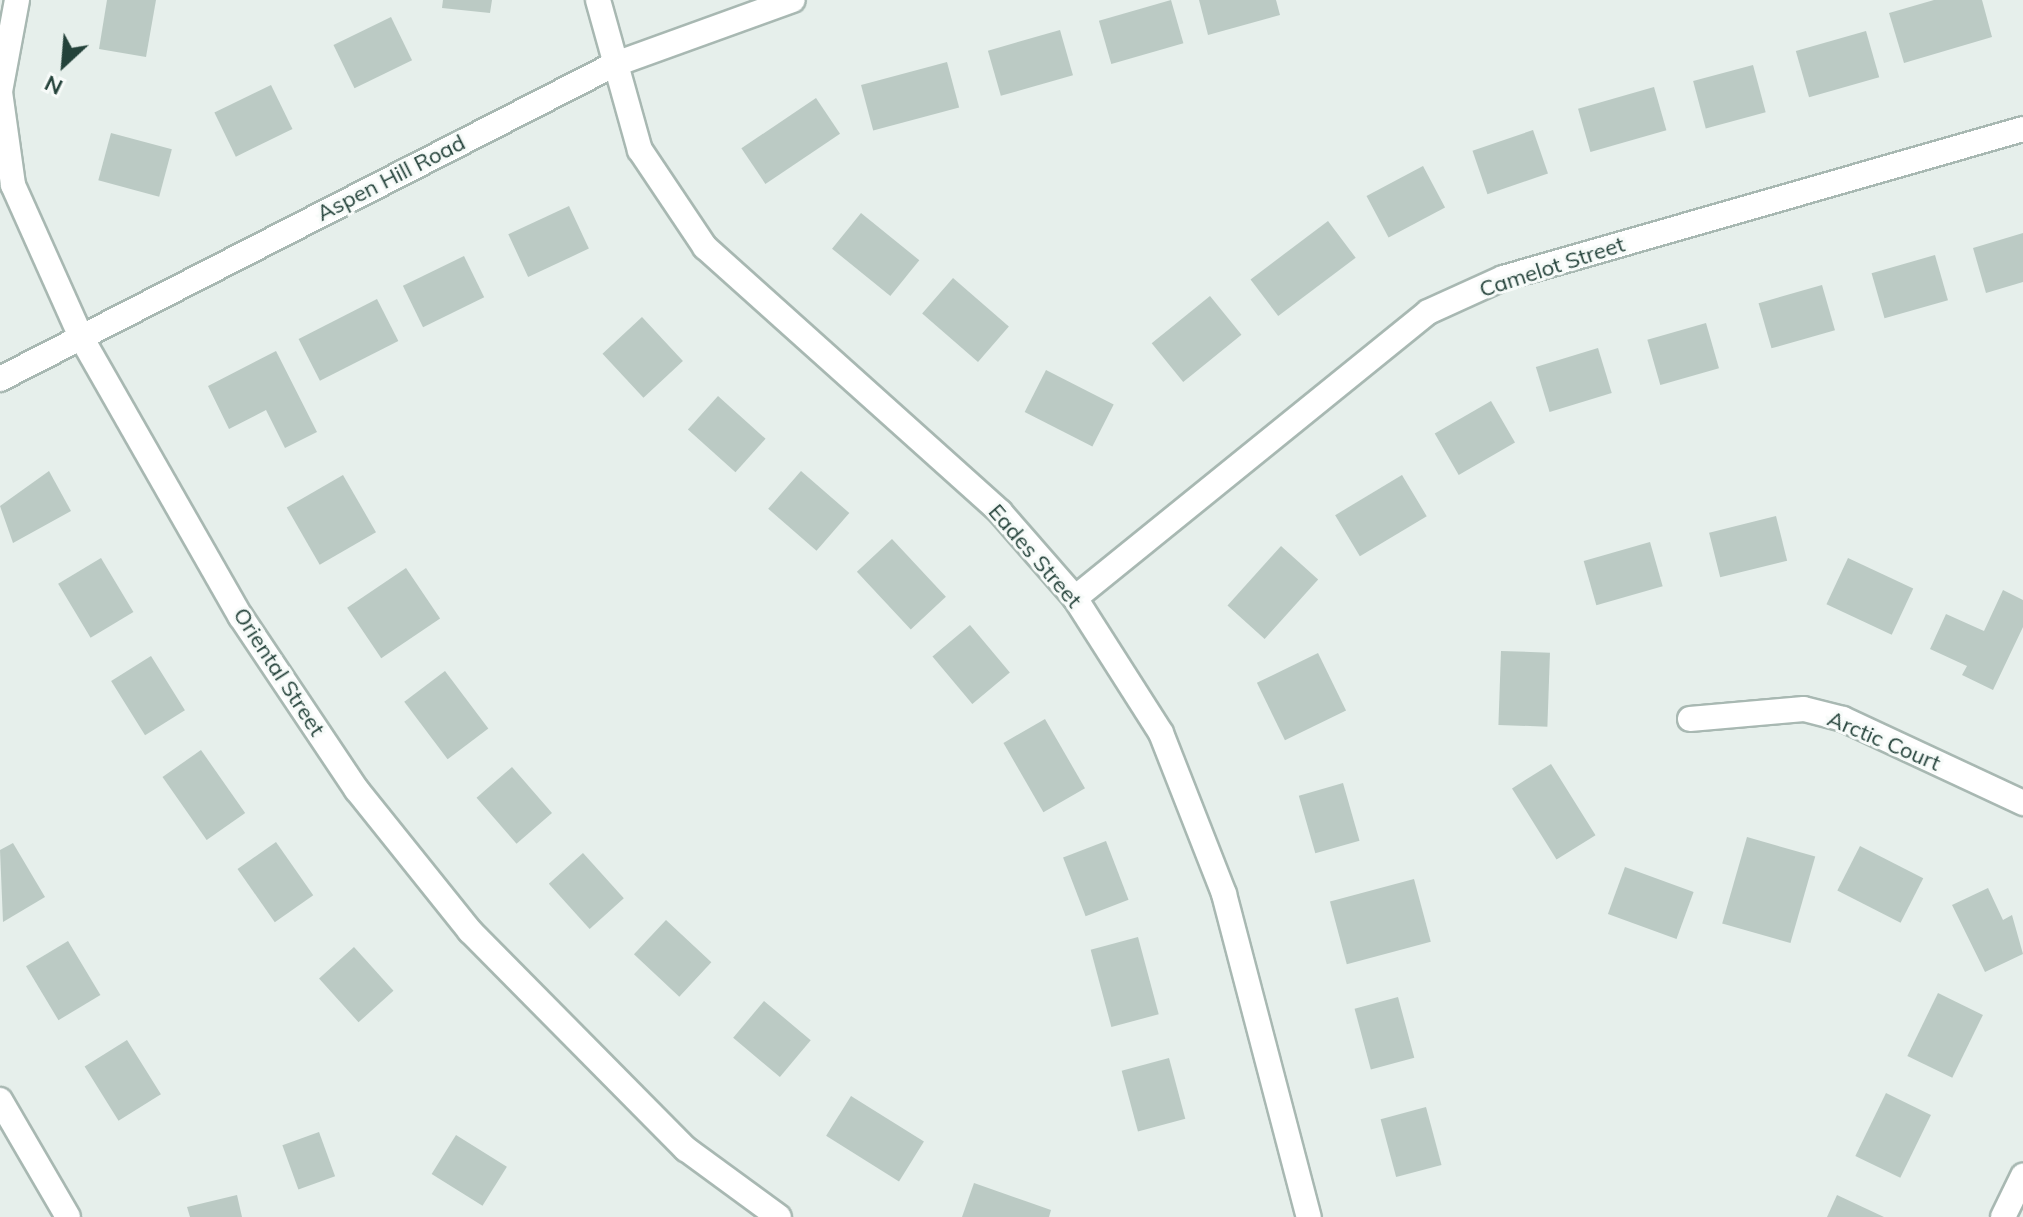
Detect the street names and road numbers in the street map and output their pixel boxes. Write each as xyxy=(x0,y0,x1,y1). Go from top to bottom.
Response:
street label: Aspen Hill Road xyxy=(312,129,470,227)
street label: Camelot Street xyxy=(1476,231,1628,303)
street label: Eades Street xyxy=(983,499,1087,613)
street label: Oriental Street xyxy=(228,603,330,741)
street label: Arctic Court xyxy=(1823,705,1945,777)

